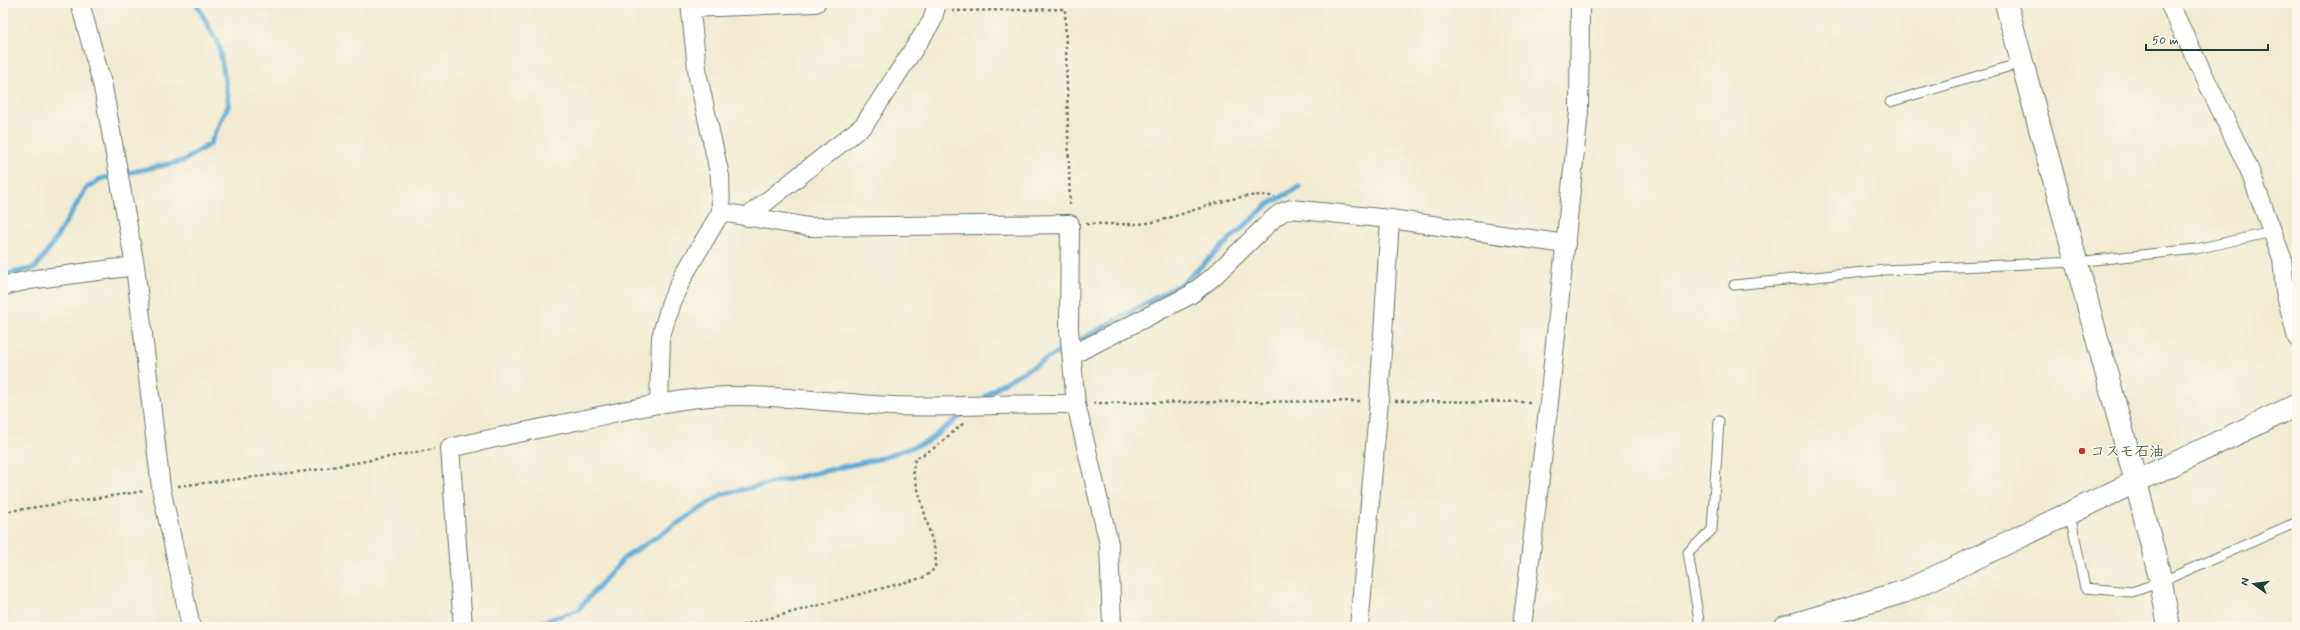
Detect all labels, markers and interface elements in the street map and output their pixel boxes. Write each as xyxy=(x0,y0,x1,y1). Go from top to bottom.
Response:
scale bar xyxy=(2146,26,2268,52)
text: 50 m xyxy=(2152,33,2179,49)
place label: コスモ石油 xyxy=(2090,442,2164,462)
marker: コスモ石油 xyxy=(2077,446,2087,456)
north arrow xyxy=(2234,564,2274,604)
text: N xyxy=(2238,577,2253,587)

